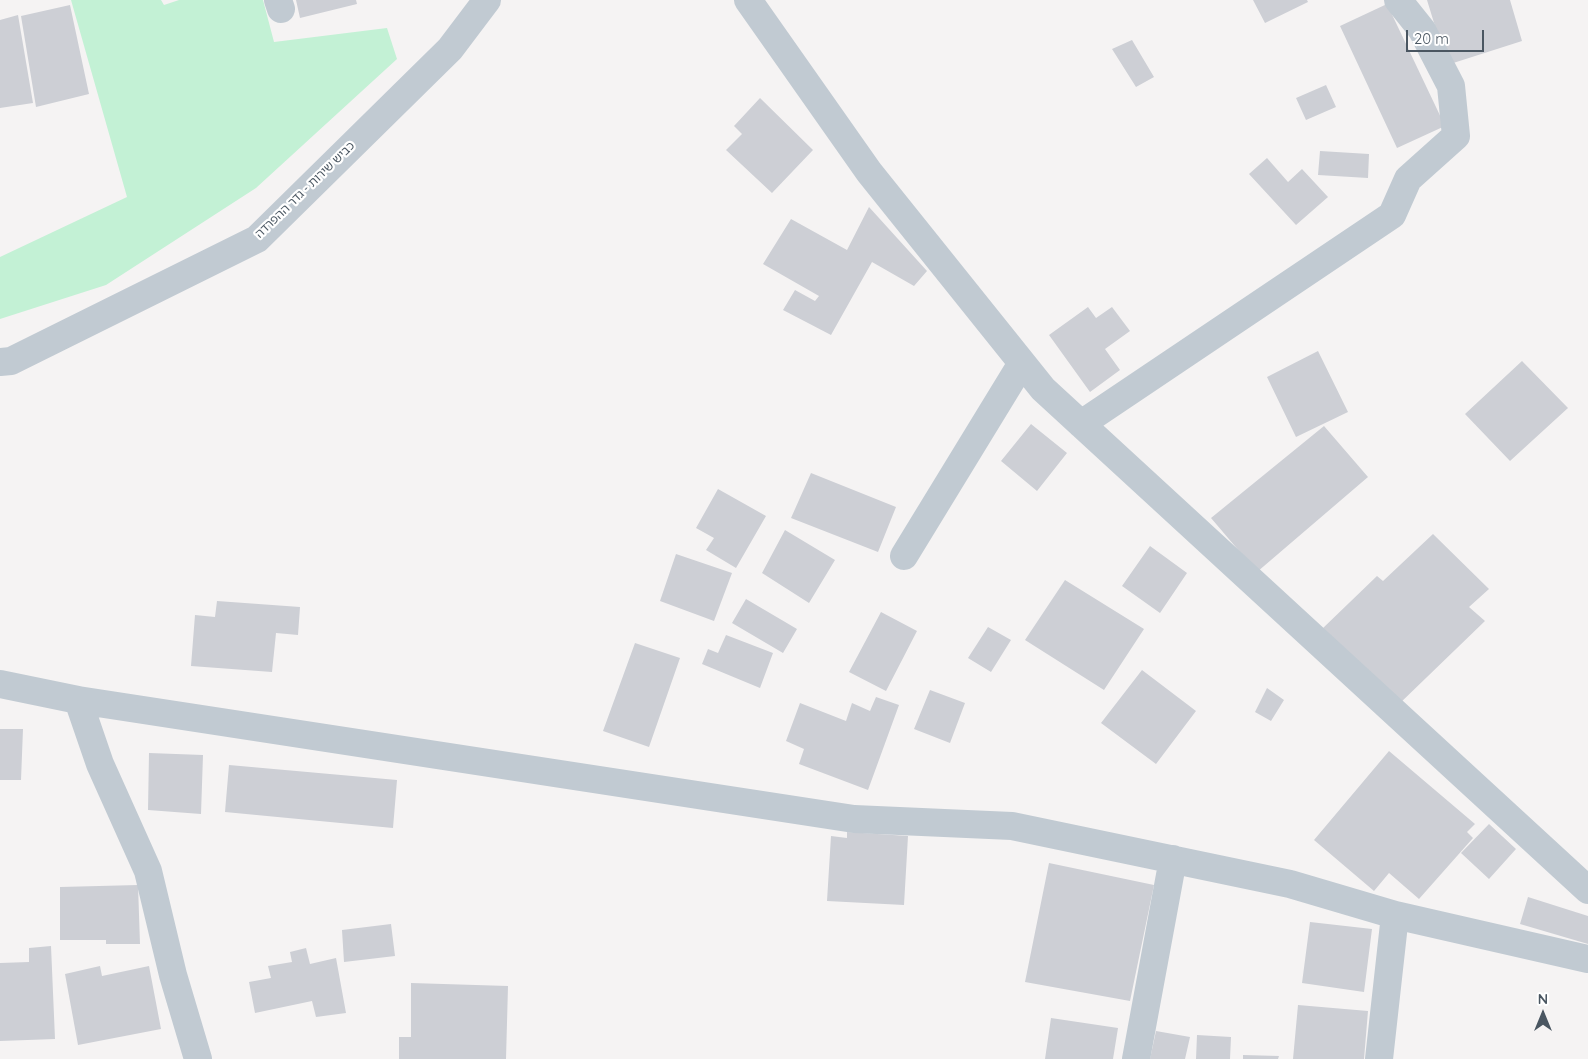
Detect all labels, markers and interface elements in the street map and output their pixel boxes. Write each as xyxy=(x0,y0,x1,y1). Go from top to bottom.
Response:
scale bar xyxy=(1408,20,1486,52)
text: 20 m xyxy=(1414,29,1449,48)
street label: כביש שירות - גדר ההפרדה xyxy=(252,139,358,241)
north arrow xyxy=(1518,989,1568,1039)
text: N xyxy=(1538,990,1548,1008)

